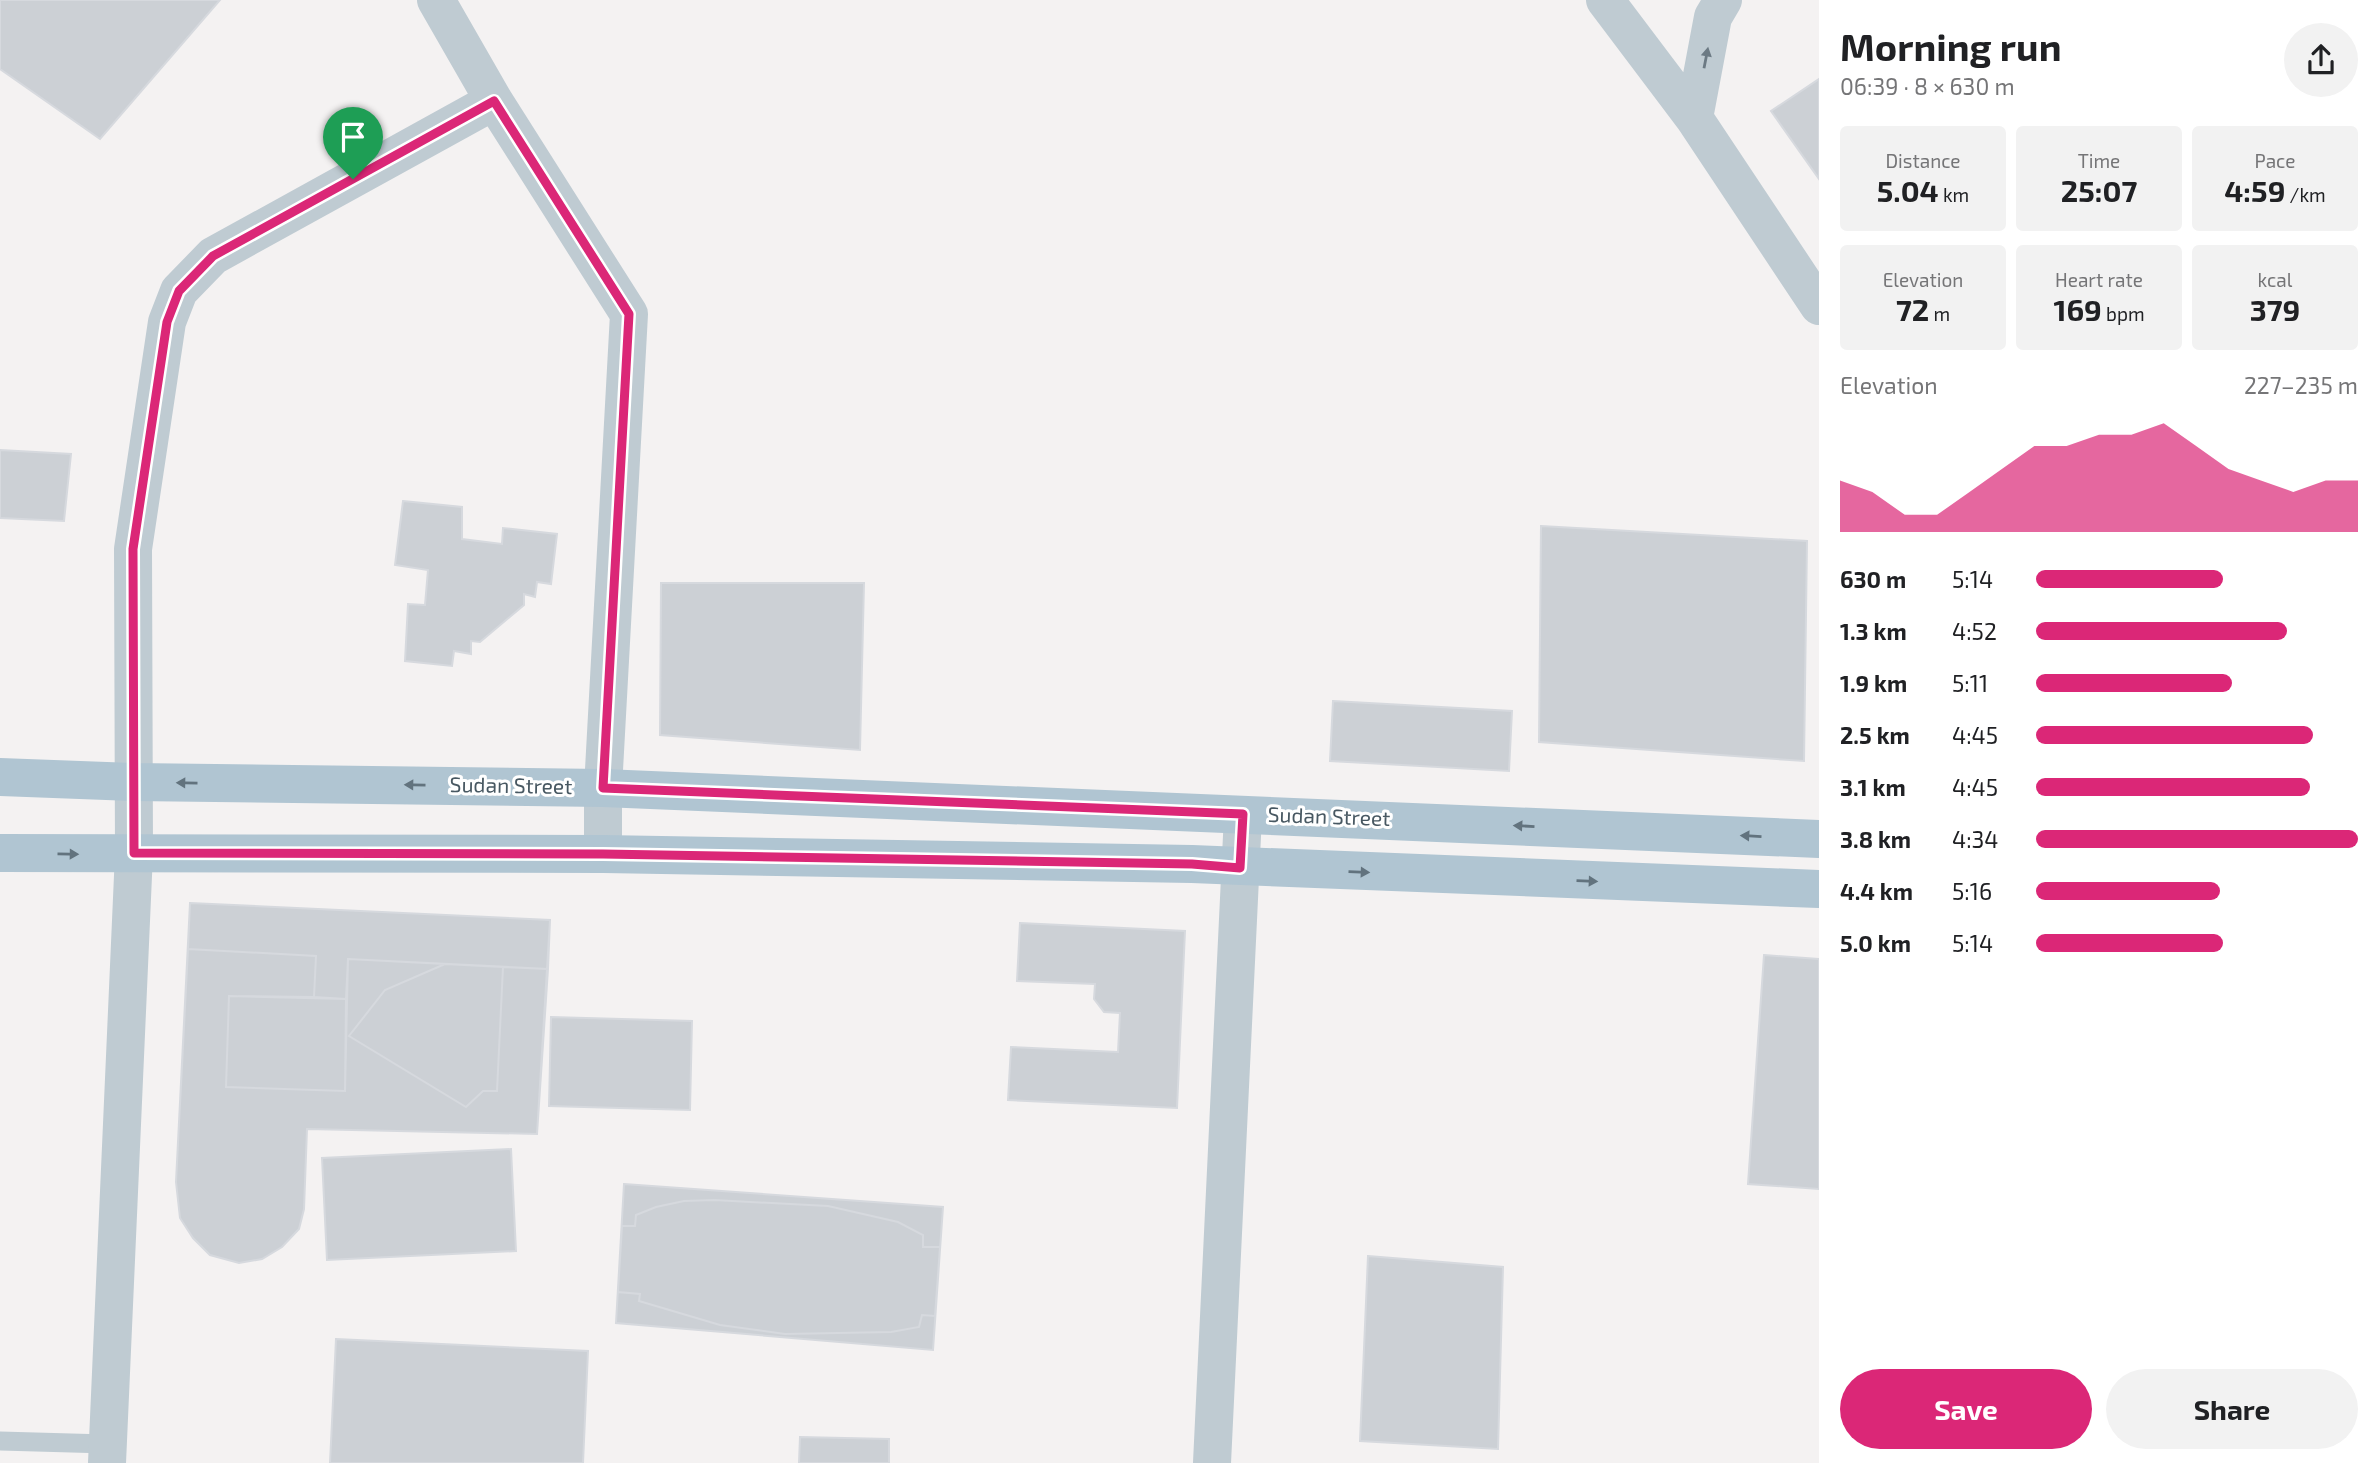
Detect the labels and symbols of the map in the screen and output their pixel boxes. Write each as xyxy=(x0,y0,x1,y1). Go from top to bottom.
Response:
one-way arrow xyxy=(1700,47,1711,69)
pin xyxy=(323,107,383,179)
street label: Sudan Street xyxy=(450,771,573,798)
one-way arrow xyxy=(176,777,198,789)
one-way arrow xyxy=(404,779,426,791)
street label: Sudan Street xyxy=(1267,801,1391,830)
one-way arrow xyxy=(1512,820,1534,831)
one-way arrow xyxy=(1740,831,1762,842)
one-way arrow xyxy=(57,848,79,860)
one-way arrow xyxy=(1349,867,1371,878)
one-way arrow xyxy=(1576,875,1598,886)

